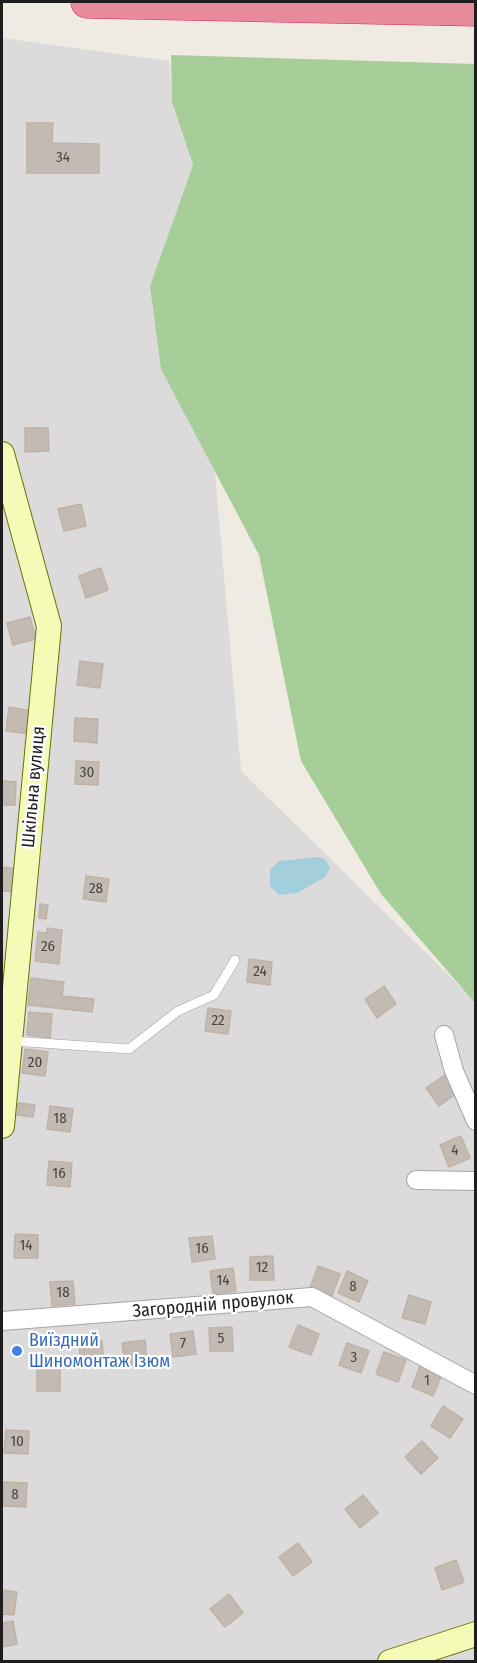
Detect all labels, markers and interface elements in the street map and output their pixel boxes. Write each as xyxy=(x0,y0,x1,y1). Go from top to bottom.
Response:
house number: 34 xyxy=(56,149,70,167)
street label: Шкільна вулиця xyxy=(18,725,50,849)
house number: 30 xyxy=(80,764,94,782)
house number: 28 xyxy=(89,880,103,898)
house number: 26 xyxy=(41,938,55,956)
house number: 24 xyxy=(253,963,267,981)
house number: 22 xyxy=(211,1012,225,1030)
house number: 20 xyxy=(28,1054,42,1072)
house number: 18 xyxy=(53,1110,67,1128)
house number: 4 xyxy=(451,1142,459,1160)
house number: 16 xyxy=(52,1165,66,1183)
house number: 14 xyxy=(19,1237,33,1255)
house number: 16 xyxy=(195,1240,209,1258)
house number: 12 xyxy=(256,1259,268,1277)
house number: 14 xyxy=(216,1272,230,1290)
house number: 8 xyxy=(349,1278,357,1296)
house number: 18 xyxy=(56,1284,70,1302)
street label: Загородній провулок xyxy=(132,1287,294,1323)
place label: Виїздний Шиномонтаж Ізюм xyxy=(29,1330,170,1372)
house number: 5 xyxy=(218,1330,224,1348)
house number: 7 xyxy=(180,1335,186,1353)
marker: Виїздний Шиномонтаж Ізюм xyxy=(10,1344,24,1358)
house number: 3 xyxy=(351,1349,357,1367)
house number: 1 xyxy=(424,1372,430,1390)
house number: 10 xyxy=(10,1433,24,1451)
house number: 8 xyxy=(11,1486,19,1504)

